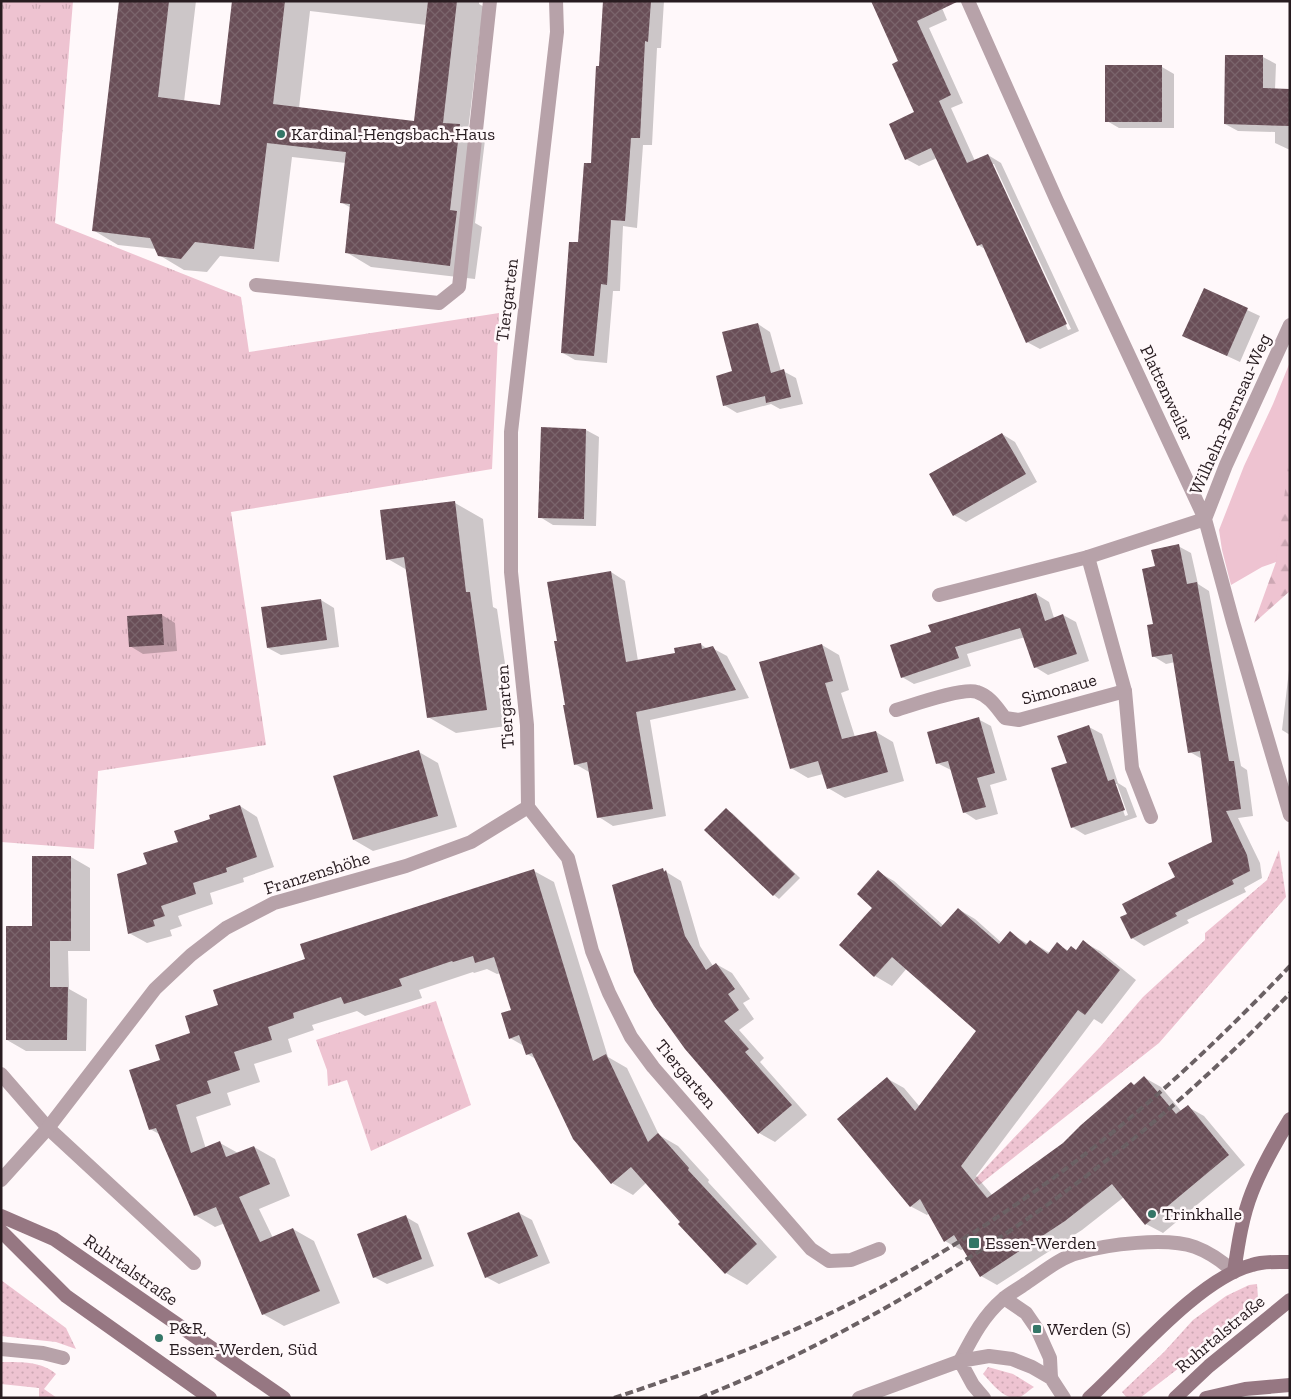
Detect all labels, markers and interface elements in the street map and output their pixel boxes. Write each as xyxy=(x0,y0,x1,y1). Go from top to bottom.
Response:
place label: Kardinal-Hengsbach-Haus xyxy=(291,123,495,145)
marker: Kardinal-Hengsbach-Haus xyxy=(275,128,287,140)
street label: Tiergarten xyxy=(491,256,523,343)
street label: Wilhelm-Bernsau-Weg xyxy=(1185,330,1276,498)
street label: Plattenweiler xyxy=(1135,341,1199,445)
street label: Tiergarten xyxy=(491,664,519,750)
street label: Simonaue xyxy=(1019,668,1099,710)
street label: Franzenshöhe xyxy=(261,846,373,900)
street label: Tiergarten xyxy=(651,1035,722,1114)
place label: Trinkhalle xyxy=(1162,1203,1242,1225)
marker: Trinkhalle xyxy=(1146,1208,1158,1220)
street label: Ruhrtalstraße xyxy=(80,1229,182,1311)
place label: Essen-Werden xyxy=(985,1232,1097,1254)
marker: Essen-Werden xyxy=(967,1236,981,1250)
street label: Ruhrtalstraße xyxy=(1171,1290,1269,1378)
place label: P&R, Essen-Werden, Süd xyxy=(169,1317,317,1360)
place label: Werden (S) xyxy=(1047,1318,1131,1340)
marker: Werden (S) xyxy=(1031,1323,1043,1335)
marker: P&R, Essen-Werden, Süd xyxy=(153,1332,165,1344)

